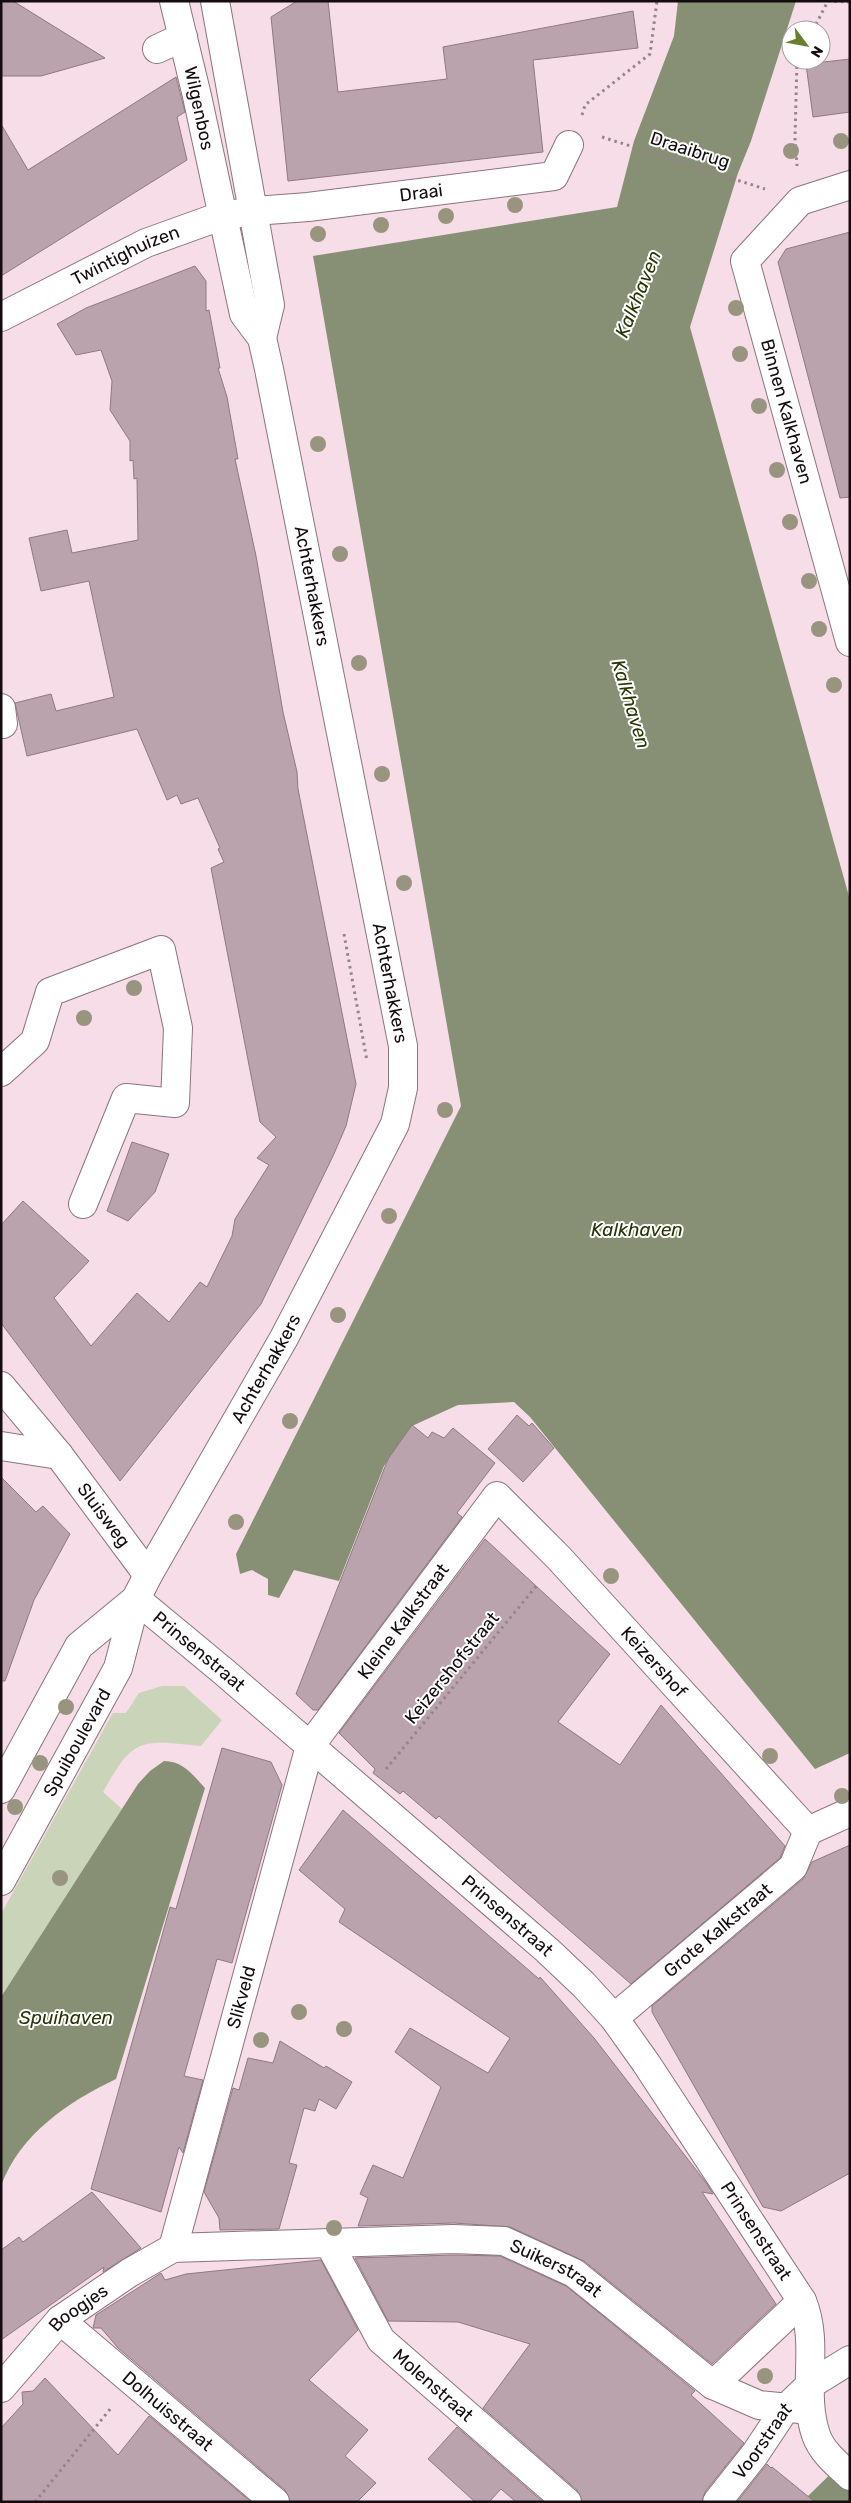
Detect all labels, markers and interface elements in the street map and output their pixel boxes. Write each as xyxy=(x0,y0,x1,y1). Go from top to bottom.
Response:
north arrow xyxy=(781,20,831,70)
text: N xyxy=(807,43,826,60)
street label: Wilgenbos xyxy=(179,64,219,152)
street label: Draaibrug xyxy=(647,127,733,173)
street label: Draai xyxy=(398,179,444,206)
street label: Twintighuizen xyxy=(68,221,182,290)
water label: Kalkhaven xyxy=(610,247,666,341)
street label: Binnen Kalkhaven xyxy=(756,337,817,486)
street label: Achterhakkers xyxy=(290,524,334,648)
water label: Kalkhaven xyxy=(607,657,655,751)
street label: Achterhakkers xyxy=(368,921,412,1045)
water label: Kalkhaven xyxy=(591,1218,683,1241)
street label: Achterhakkers xyxy=(226,1310,306,1427)
street label: Sluisweg xyxy=(72,1479,135,1552)
street label: Kleine Kalkstraat xyxy=(353,1559,454,1684)
street label: Prinsenstraat xyxy=(148,1607,250,1696)
street label: Keizershofstraat xyxy=(400,1608,504,1728)
street label: Keizershof xyxy=(616,1622,692,1702)
street label: Spuiboulevard xyxy=(39,1685,116,1800)
street label: Prinsenstraat xyxy=(457,1870,558,1961)
street label: Grote Kalkstraat xyxy=(659,1878,777,1982)
street label: Slikveld xyxy=(222,1963,260,2031)
water label: Spuihaven xyxy=(19,2006,113,2029)
street label: Prinsenstraat xyxy=(716,2177,796,2284)
street label: Suikerstraat xyxy=(506,2234,606,2302)
street label: Boogjes xyxy=(44,2280,112,2336)
street label: Molenstraat xyxy=(388,2344,478,2426)
street label: Dolhuisstraat xyxy=(118,2366,218,2456)
street label: Voorstraat xyxy=(728,2398,796,2484)

